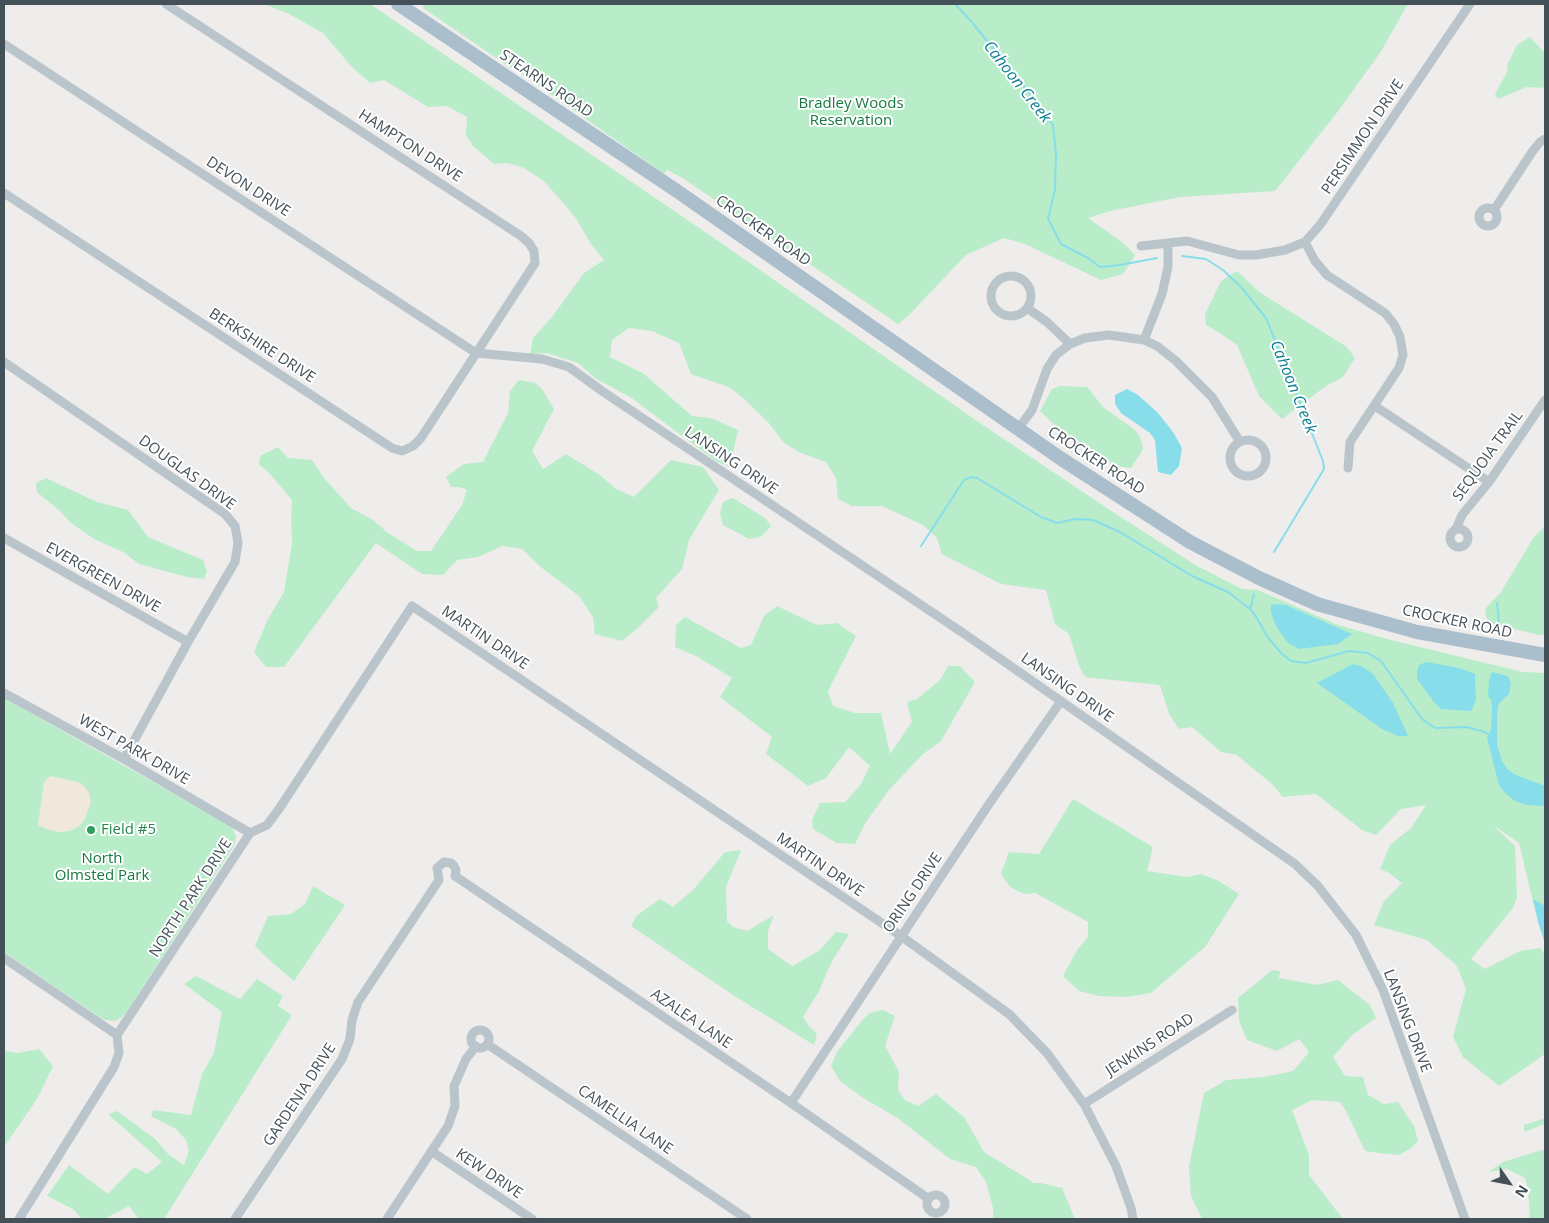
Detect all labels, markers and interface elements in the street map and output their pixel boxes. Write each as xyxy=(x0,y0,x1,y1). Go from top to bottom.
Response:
water label: Cahoon Creek xyxy=(979,37,1055,127)
street label: STEARNS ROAD xyxy=(496,46,596,122)
street label: PERSIMMON DRIVE xyxy=(1318,76,1408,198)
park label: Bradley Woods Reservation xyxy=(798,95,904,130)
street label: HAMPTON DRIVE xyxy=(355,106,465,186)
street label: DEVON DRIVE xyxy=(203,153,293,221)
street label: CROCKER ROAD xyxy=(712,192,814,270)
street label: BERKSHIRE DRIVE xyxy=(206,305,318,387)
water label: Cahoon Creek xyxy=(1266,338,1320,436)
street label: SEQUOIA TRAIL xyxy=(1449,407,1527,505)
street label: LANSING DRIVE xyxy=(681,423,781,499)
street label: CROCKER ROAD xyxy=(1044,423,1148,499)
street label: DOUGLAS DRIVE xyxy=(135,432,239,514)
street label: EVERGREEN DRIVE xyxy=(42,539,164,617)
street label: MARTIN DRIVE xyxy=(438,602,532,674)
street label: CROCKER ROAD xyxy=(1400,602,1514,642)
street label: LANSING DRIVE xyxy=(1017,649,1117,727)
street label: WEST PARK DRIVE xyxy=(75,711,193,789)
place label: Field #5 xyxy=(101,821,156,839)
marker: Field #5 xyxy=(85,824,97,836)
street label: MARTIN DRIVE xyxy=(773,829,867,901)
street label: NORTH PARK DRIVE xyxy=(146,835,236,961)
street label: ORING DRIVE xyxy=(880,849,946,937)
park label: North Olmsted Park xyxy=(55,850,149,885)
street label: LANSING DRIVE xyxy=(1379,967,1435,1075)
street label: AZALEA LANE xyxy=(647,985,735,1053)
street label: JENKINS ROAD xyxy=(1102,1010,1198,1080)
street label: GARDENIA DRIVE xyxy=(260,1040,340,1150)
street label: CAMELLIA LANE xyxy=(574,1082,676,1158)
street label: KEW DRIVE xyxy=(452,1145,526,1203)
north arrow xyxy=(1484,1158,1534,1208)
text: N xyxy=(1511,1181,1533,1201)

